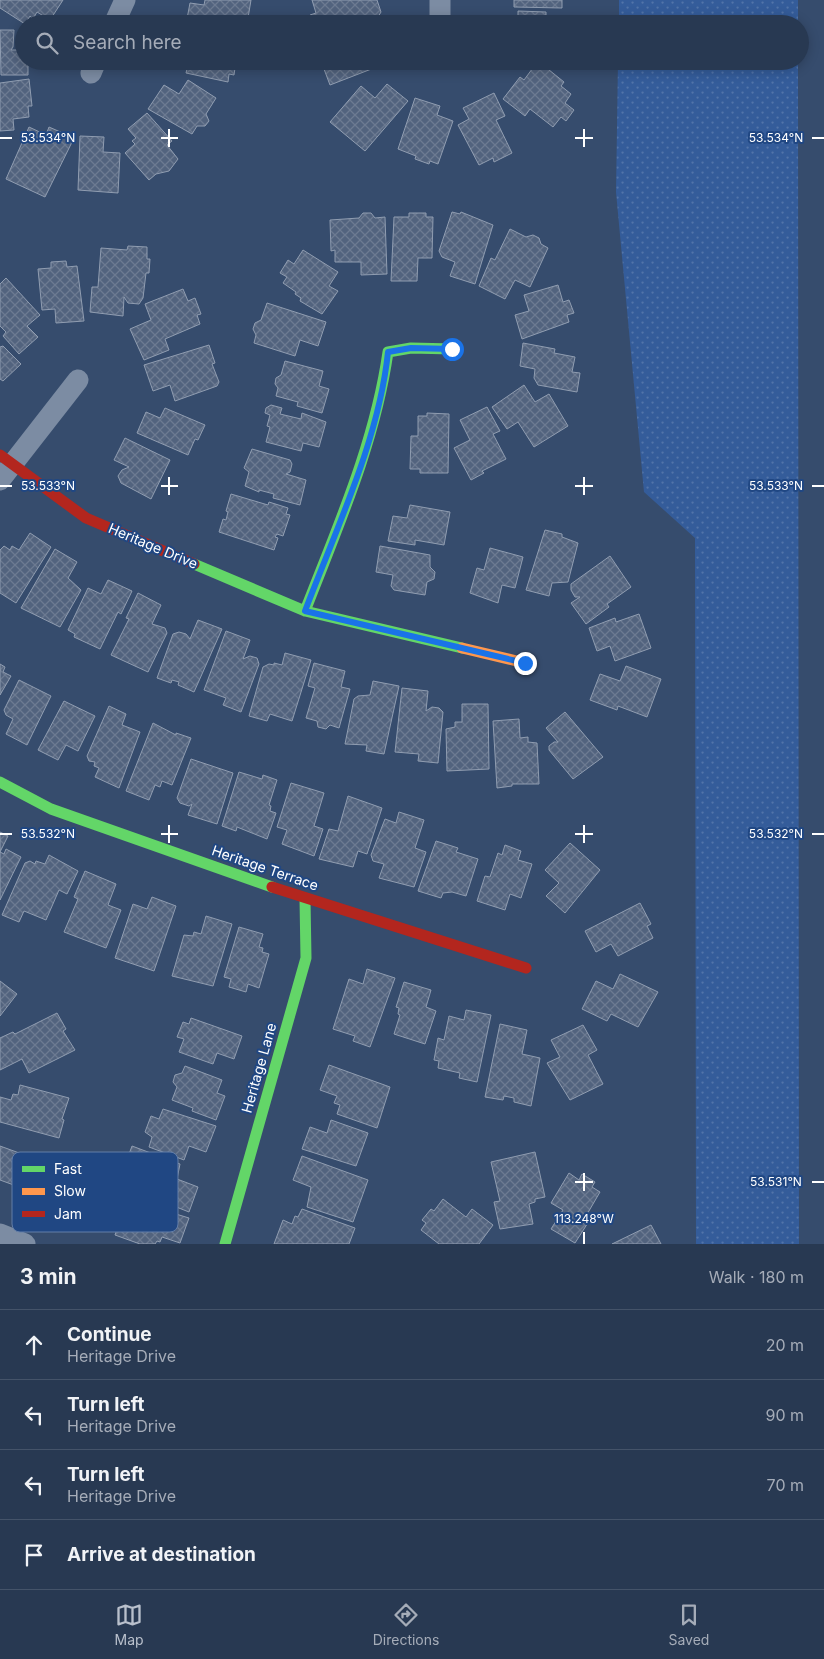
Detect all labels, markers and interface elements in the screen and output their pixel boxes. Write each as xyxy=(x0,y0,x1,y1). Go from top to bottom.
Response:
search box xyxy=(15,15,809,70)
icon: search xyxy=(33,29,61,57)
text: Search here xyxy=(73,31,182,54)
text: 53.534°N xyxy=(21,130,75,145)
text: 53.534°N xyxy=(749,130,803,145)
route start xyxy=(441,338,464,361)
text: 53.533°N xyxy=(21,478,75,493)
text: 53.533°N xyxy=(749,478,803,493)
street label: Heritage Drive xyxy=(106,519,200,572)
route end xyxy=(514,652,537,675)
text: 53.532°N xyxy=(21,826,75,841)
text: 53.532°N xyxy=(749,826,803,841)
street label: Heritage Terrace xyxy=(210,841,321,894)
street label: Heritage Lane xyxy=(238,1021,279,1115)
legend xyxy=(12,1152,178,1232)
text: Fast xyxy=(54,1160,82,1177)
text: 53.531°N xyxy=(750,1174,802,1189)
text: Slow xyxy=(54,1182,86,1199)
text: Jam xyxy=(54,1205,82,1222)
text: 113.248°W xyxy=(554,1211,614,1226)
text: 3 min xyxy=(20,1264,76,1289)
text: Walk · 180 m xyxy=(709,1267,804,1287)
text: Continue xyxy=(67,1323,152,1346)
icon: ahead xyxy=(20,1331,48,1359)
text: 20 m xyxy=(766,1335,804,1355)
text: Heritage Drive xyxy=(67,1346,176,1366)
text: Turn left xyxy=(67,1393,145,1416)
icon: left xyxy=(20,1401,48,1429)
text: 90 m xyxy=(765,1405,804,1425)
text: Heritage Drive xyxy=(67,1416,176,1436)
text: Turn left xyxy=(67,1463,145,1486)
icon: left xyxy=(20,1471,48,1499)
text: 70 m xyxy=(767,1475,804,1495)
text: Heritage Drive xyxy=(67,1486,176,1506)
icon: arrive xyxy=(20,1541,48,1569)
text: Arrive at destination xyxy=(67,1543,256,1566)
tab: Map xyxy=(115,1601,144,1648)
tab: Directions xyxy=(373,1601,439,1648)
tab: Saved xyxy=(668,1601,709,1648)

